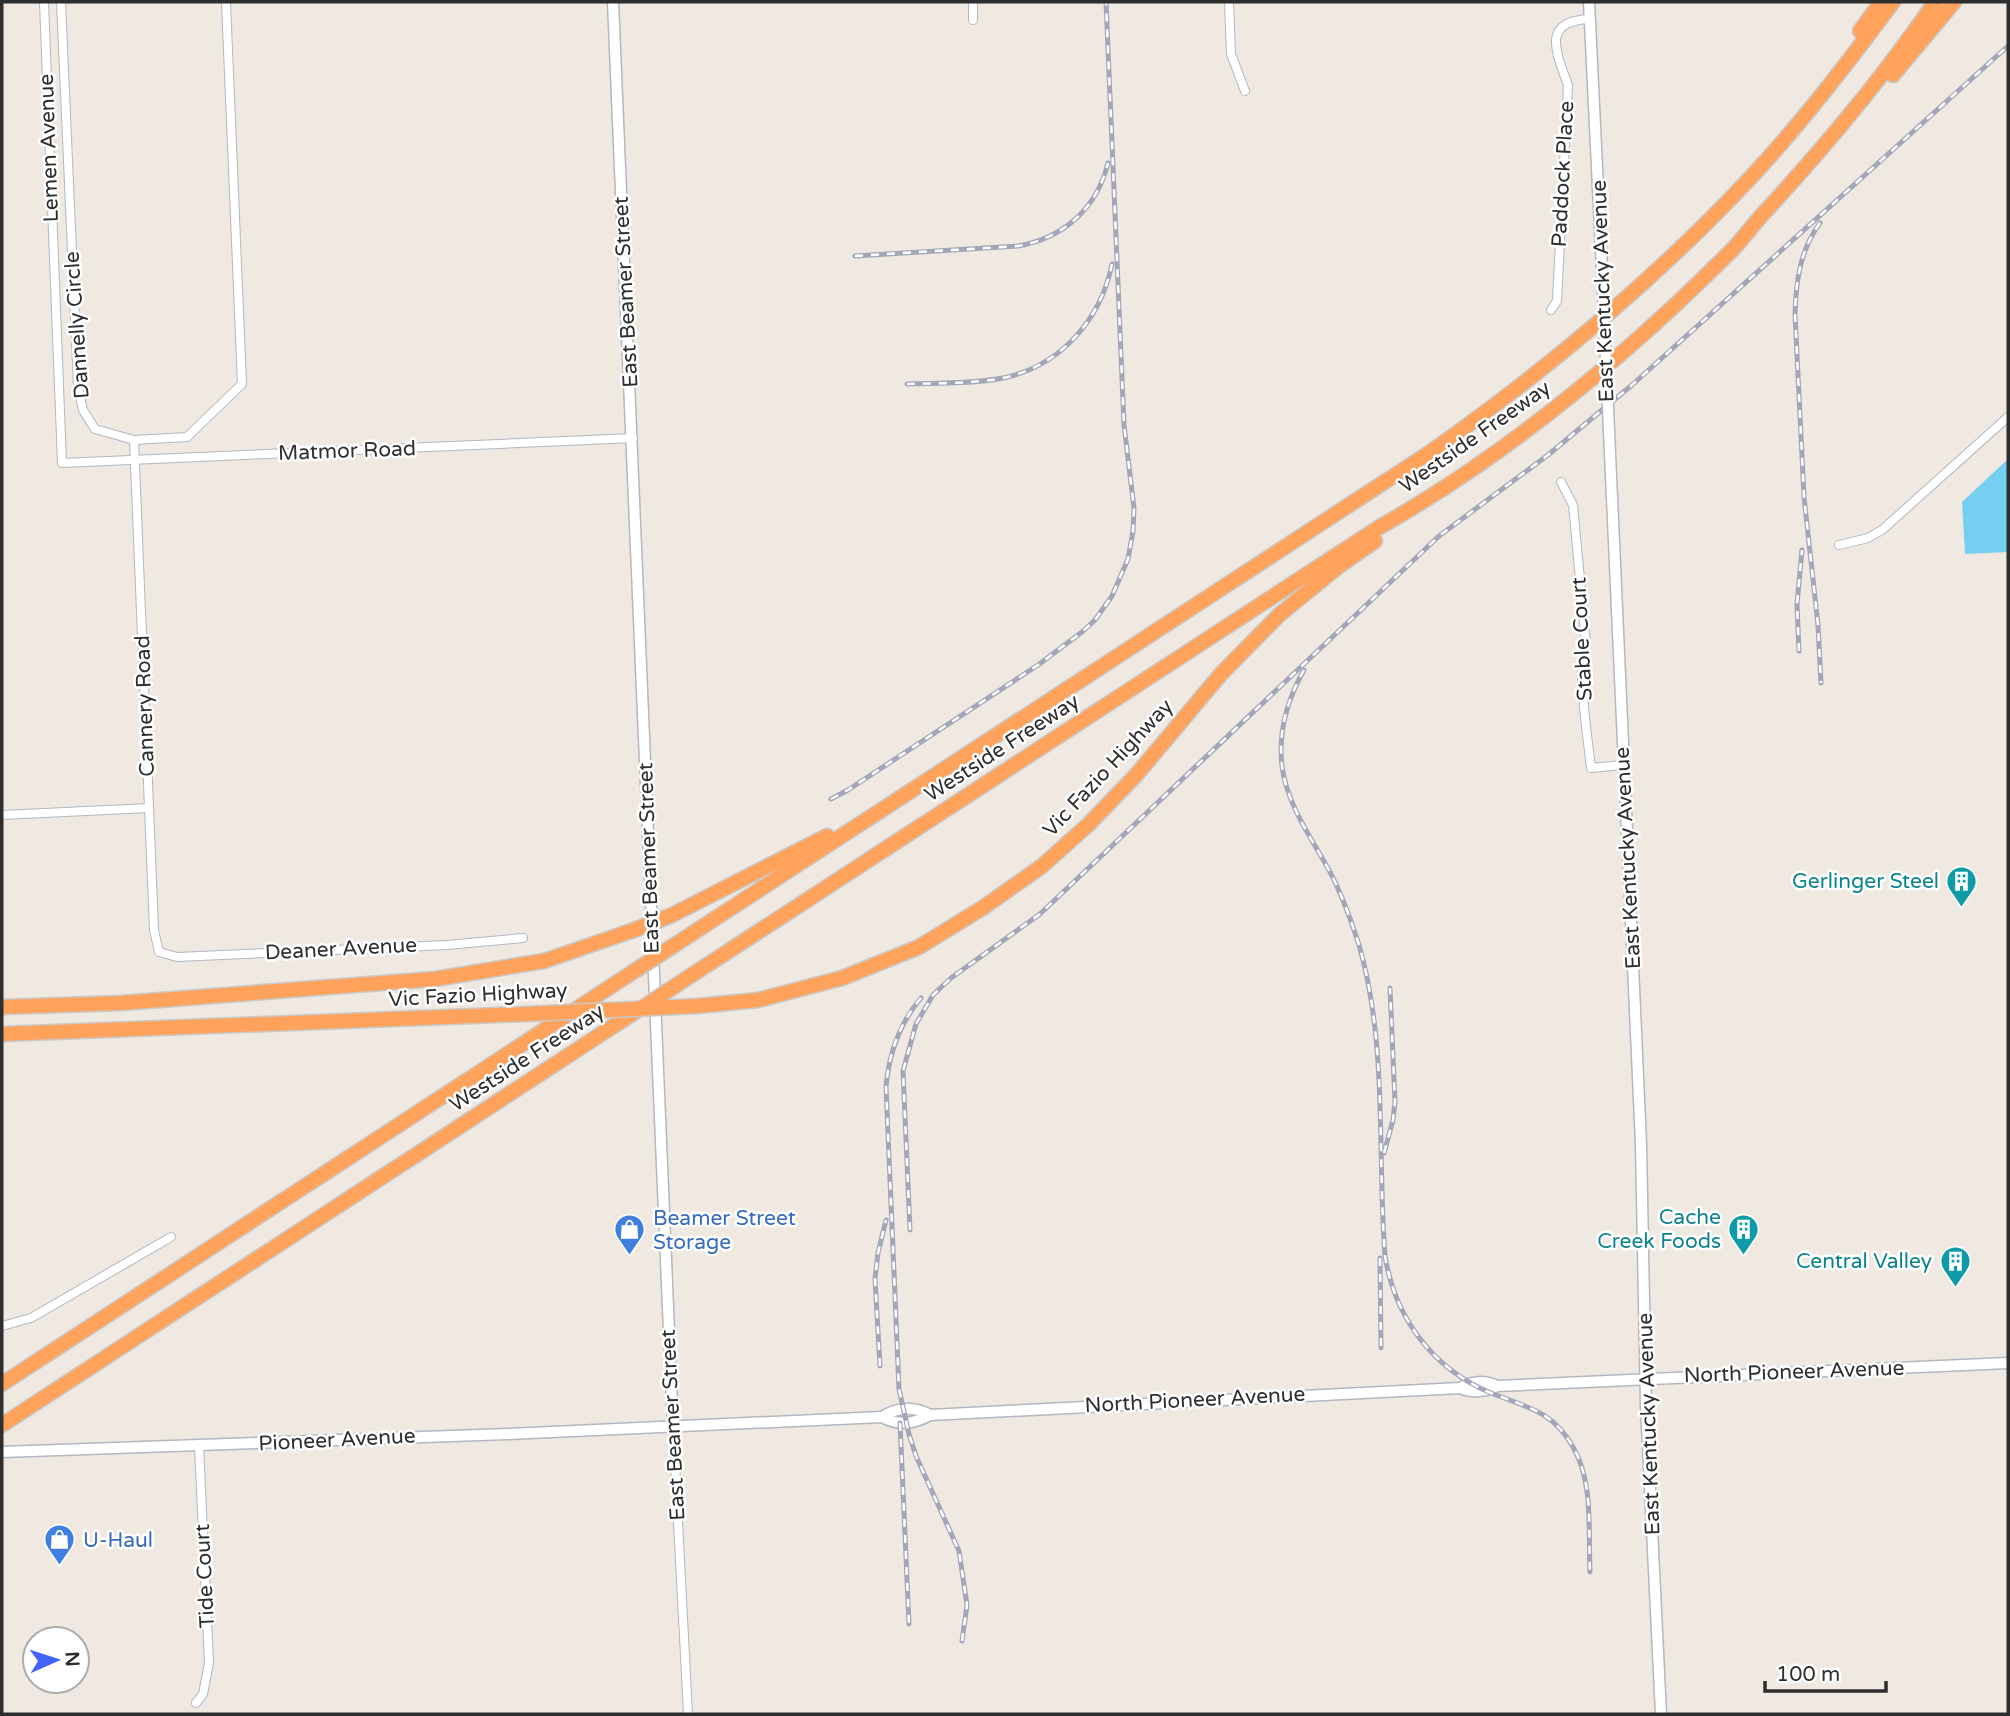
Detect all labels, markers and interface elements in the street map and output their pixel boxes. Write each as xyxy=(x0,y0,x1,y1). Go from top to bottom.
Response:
street label: Lemen Avenue xyxy=(34,73,64,223)
street label: Paddock Place xyxy=(1547,100,1579,248)
street label: East Kentucky Avenue xyxy=(1587,179,1619,403)
street label: East Beamer Street xyxy=(609,196,643,388)
street label: Dannelly Circle xyxy=(59,250,95,400)
street label: Westside Freeway xyxy=(1394,375,1556,499)
street label: Matmor Road xyxy=(278,436,416,466)
street label: Stable Court xyxy=(1566,576,1598,702)
street label: Cannery Road xyxy=(130,635,160,777)
street label: Westside Freeway xyxy=(920,689,1084,807)
street label: Vic Fazio Highway xyxy=(1038,694,1178,842)
street label: East Kentucky Avenue xyxy=(1610,746,1646,970)
street label: East Beamer Street xyxy=(633,762,665,954)
building icon: Gerlinger Steel xyxy=(1945,864,1979,908)
place label: Gerlinger Steel xyxy=(1792,869,1939,894)
street label: Deaner Avenue xyxy=(264,933,418,965)
street label: Vic Fazio Highway xyxy=(388,978,568,1012)
street label: Westside Freeway xyxy=(445,999,609,1117)
place label: Cache Creek Foods xyxy=(1597,1205,1721,1254)
place label: Beamer Street Storage xyxy=(653,1206,796,1255)
building icon: Cache Creek Foods xyxy=(1727,1212,1761,1256)
shop icon: Beamer Street Storage xyxy=(613,1213,647,1257)
building icon: Central Valley xyxy=(1938,1244,1972,1288)
place label: Central Valley xyxy=(1796,1249,1932,1274)
street label: East Kentucky Avenue xyxy=(1633,1312,1665,1536)
street label: East Beamer Street xyxy=(656,1329,690,1521)
street label: North Pioneer Avenue xyxy=(1683,1356,1905,1388)
street label: North Pioneer Avenue xyxy=(1084,1382,1306,1418)
street label: Pioneer Avenue xyxy=(258,1423,416,1457)
shop icon: U-Haul xyxy=(43,1523,77,1567)
street label: Tide Court xyxy=(190,1523,220,1629)
place label: U-Haul xyxy=(83,1528,153,1553)
north arrow xyxy=(21,1625,91,1695)
scale bar xyxy=(1765,1650,1886,1694)
text: N xyxy=(61,1651,83,1667)
text: 100 m xyxy=(1776,1662,1840,1687)

